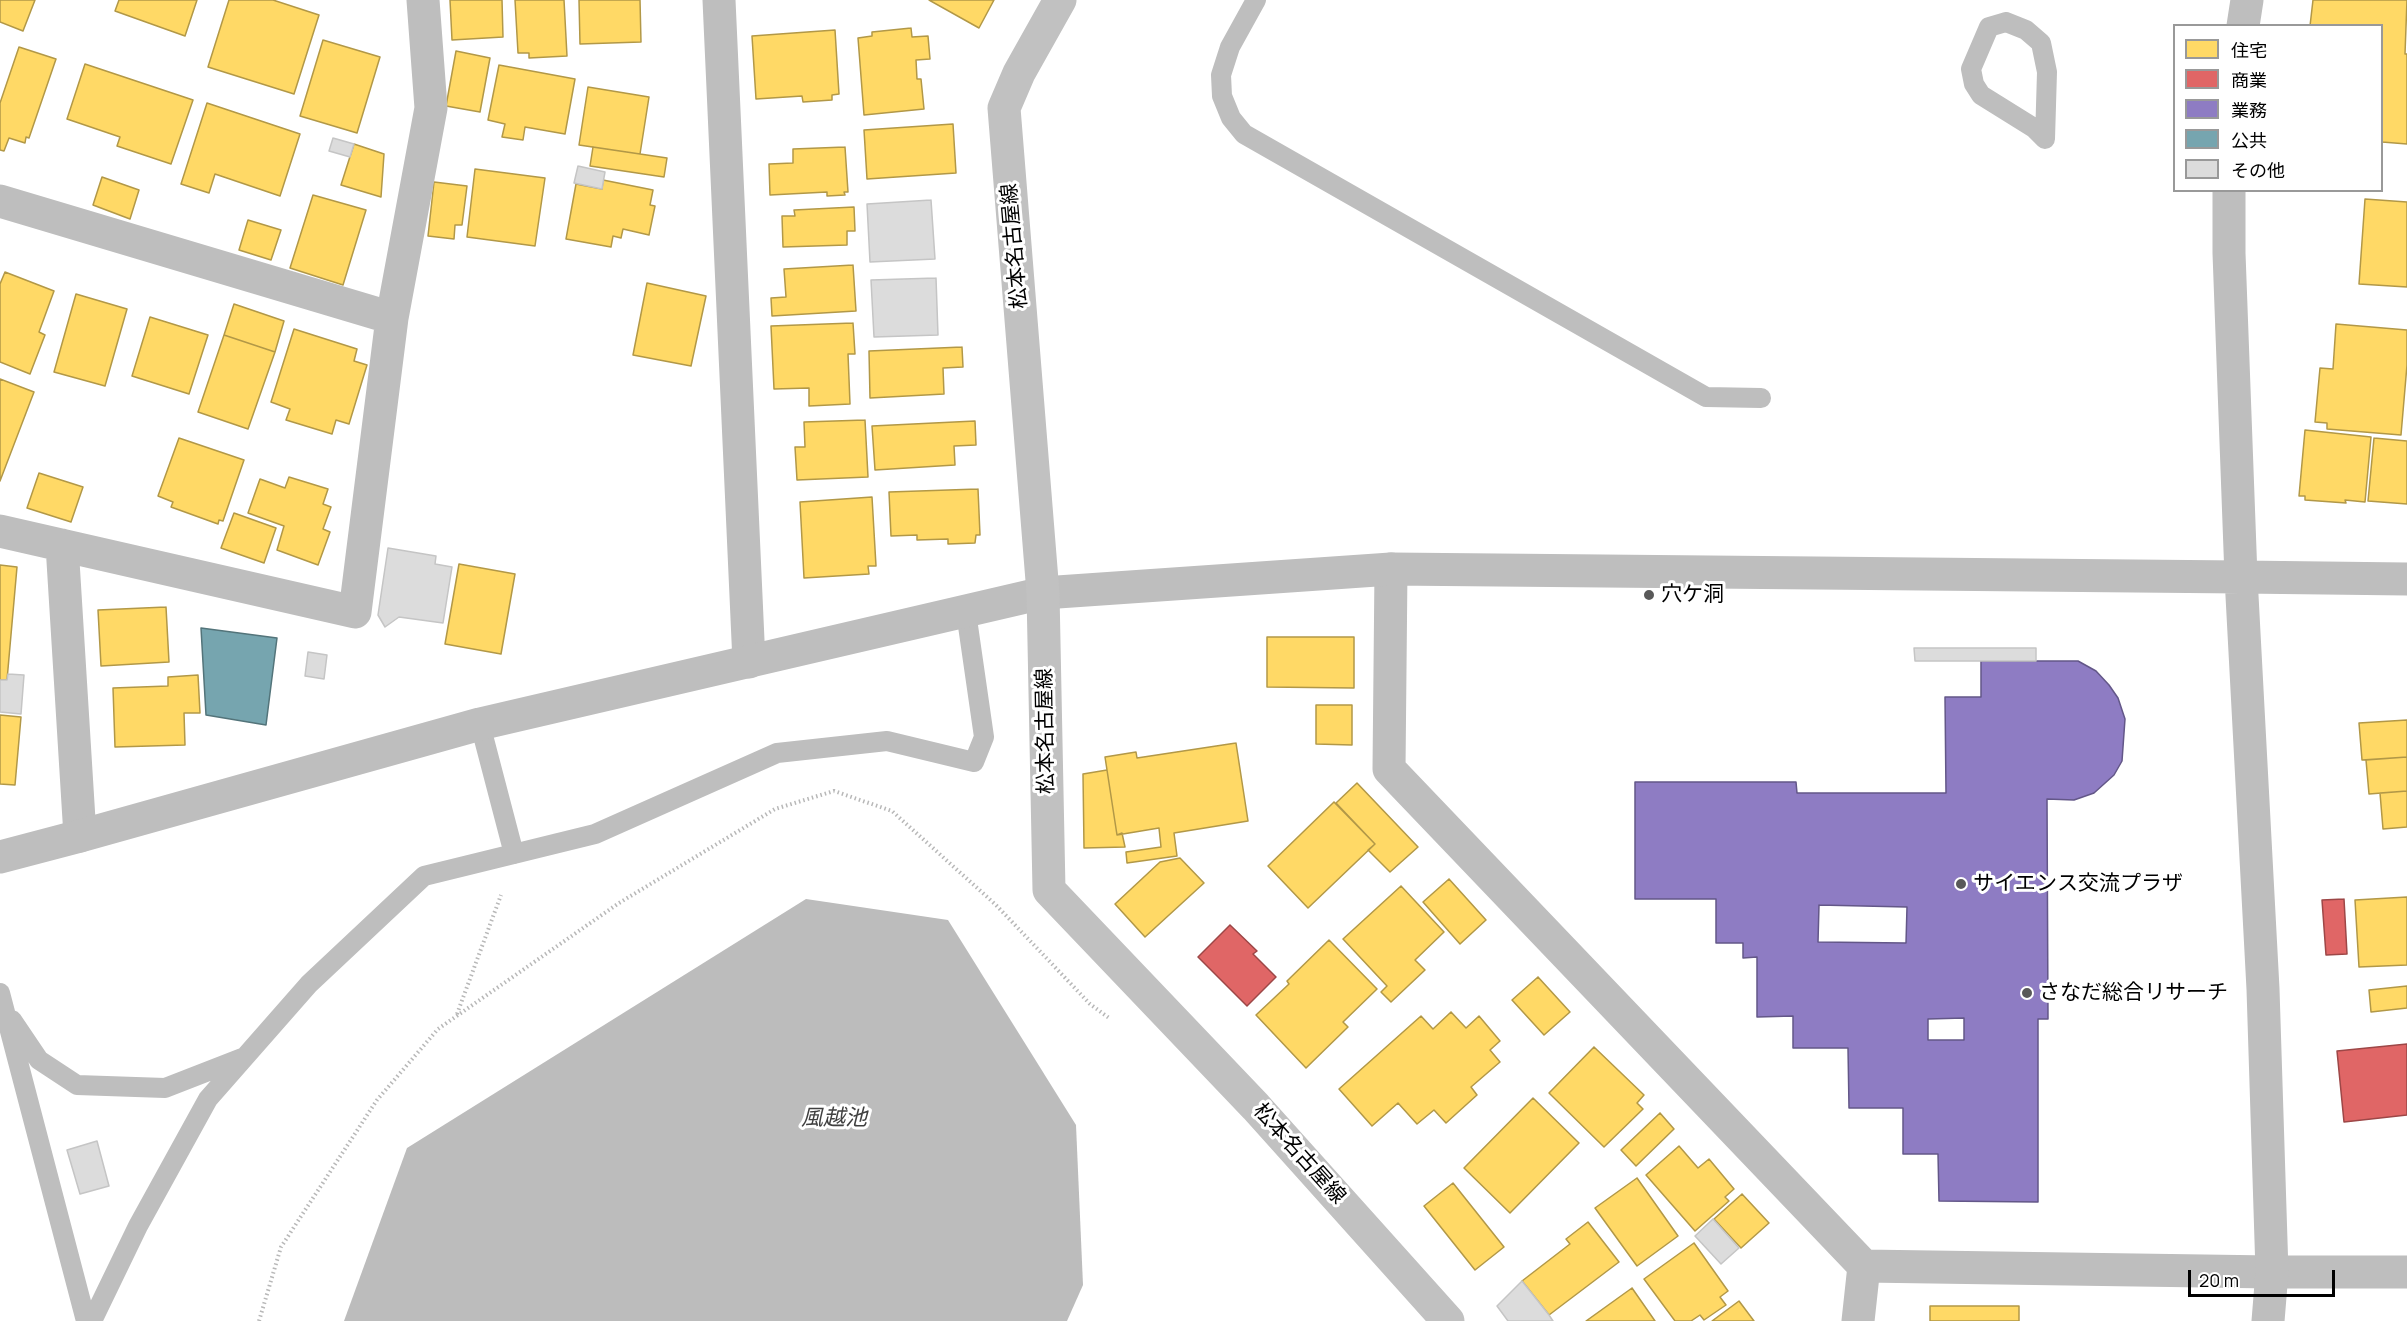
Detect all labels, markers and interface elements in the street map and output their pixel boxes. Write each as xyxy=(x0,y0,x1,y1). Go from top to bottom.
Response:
legend xyxy=(2173,24,2383,192)
text: 住宅 xyxy=(2231,38,2267,62)
text: 商業 xyxy=(2231,68,2267,92)
text: 業務 xyxy=(2231,98,2267,122)
text: 公共 xyxy=(2231,128,2267,152)
text: その他 xyxy=(2231,158,2285,182)
street label: 松本名古屋線 xyxy=(997,182,1033,310)
place label: 穴ケ洞 xyxy=(1661,582,1724,608)
marker: 穴ケ洞 xyxy=(1642,588,1656,602)
street label: 松本名古屋線 xyxy=(1032,668,1060,794)
place label: サイエンス交流プラザ xyxy=(1973,871,2183,897)
marker: サイエンス交流プラザ xyxy=(1954,877,1968,891)
place label: さなだ総合リサーチ xyxy=(2039,980,2228,1006)
marker: さなだ総合リサーチ xyxy=(2020,986,2034,1000)
street label: 松本名古屋線 xyxy=(1247,1099,1351,1209)
water label: 風越池 xyxy=(801,1106,867,1132)
scale bar xyxy=(2191,1258,2338,1296)
text: 20 m xyxy=(2199,1268,2239,1292)

